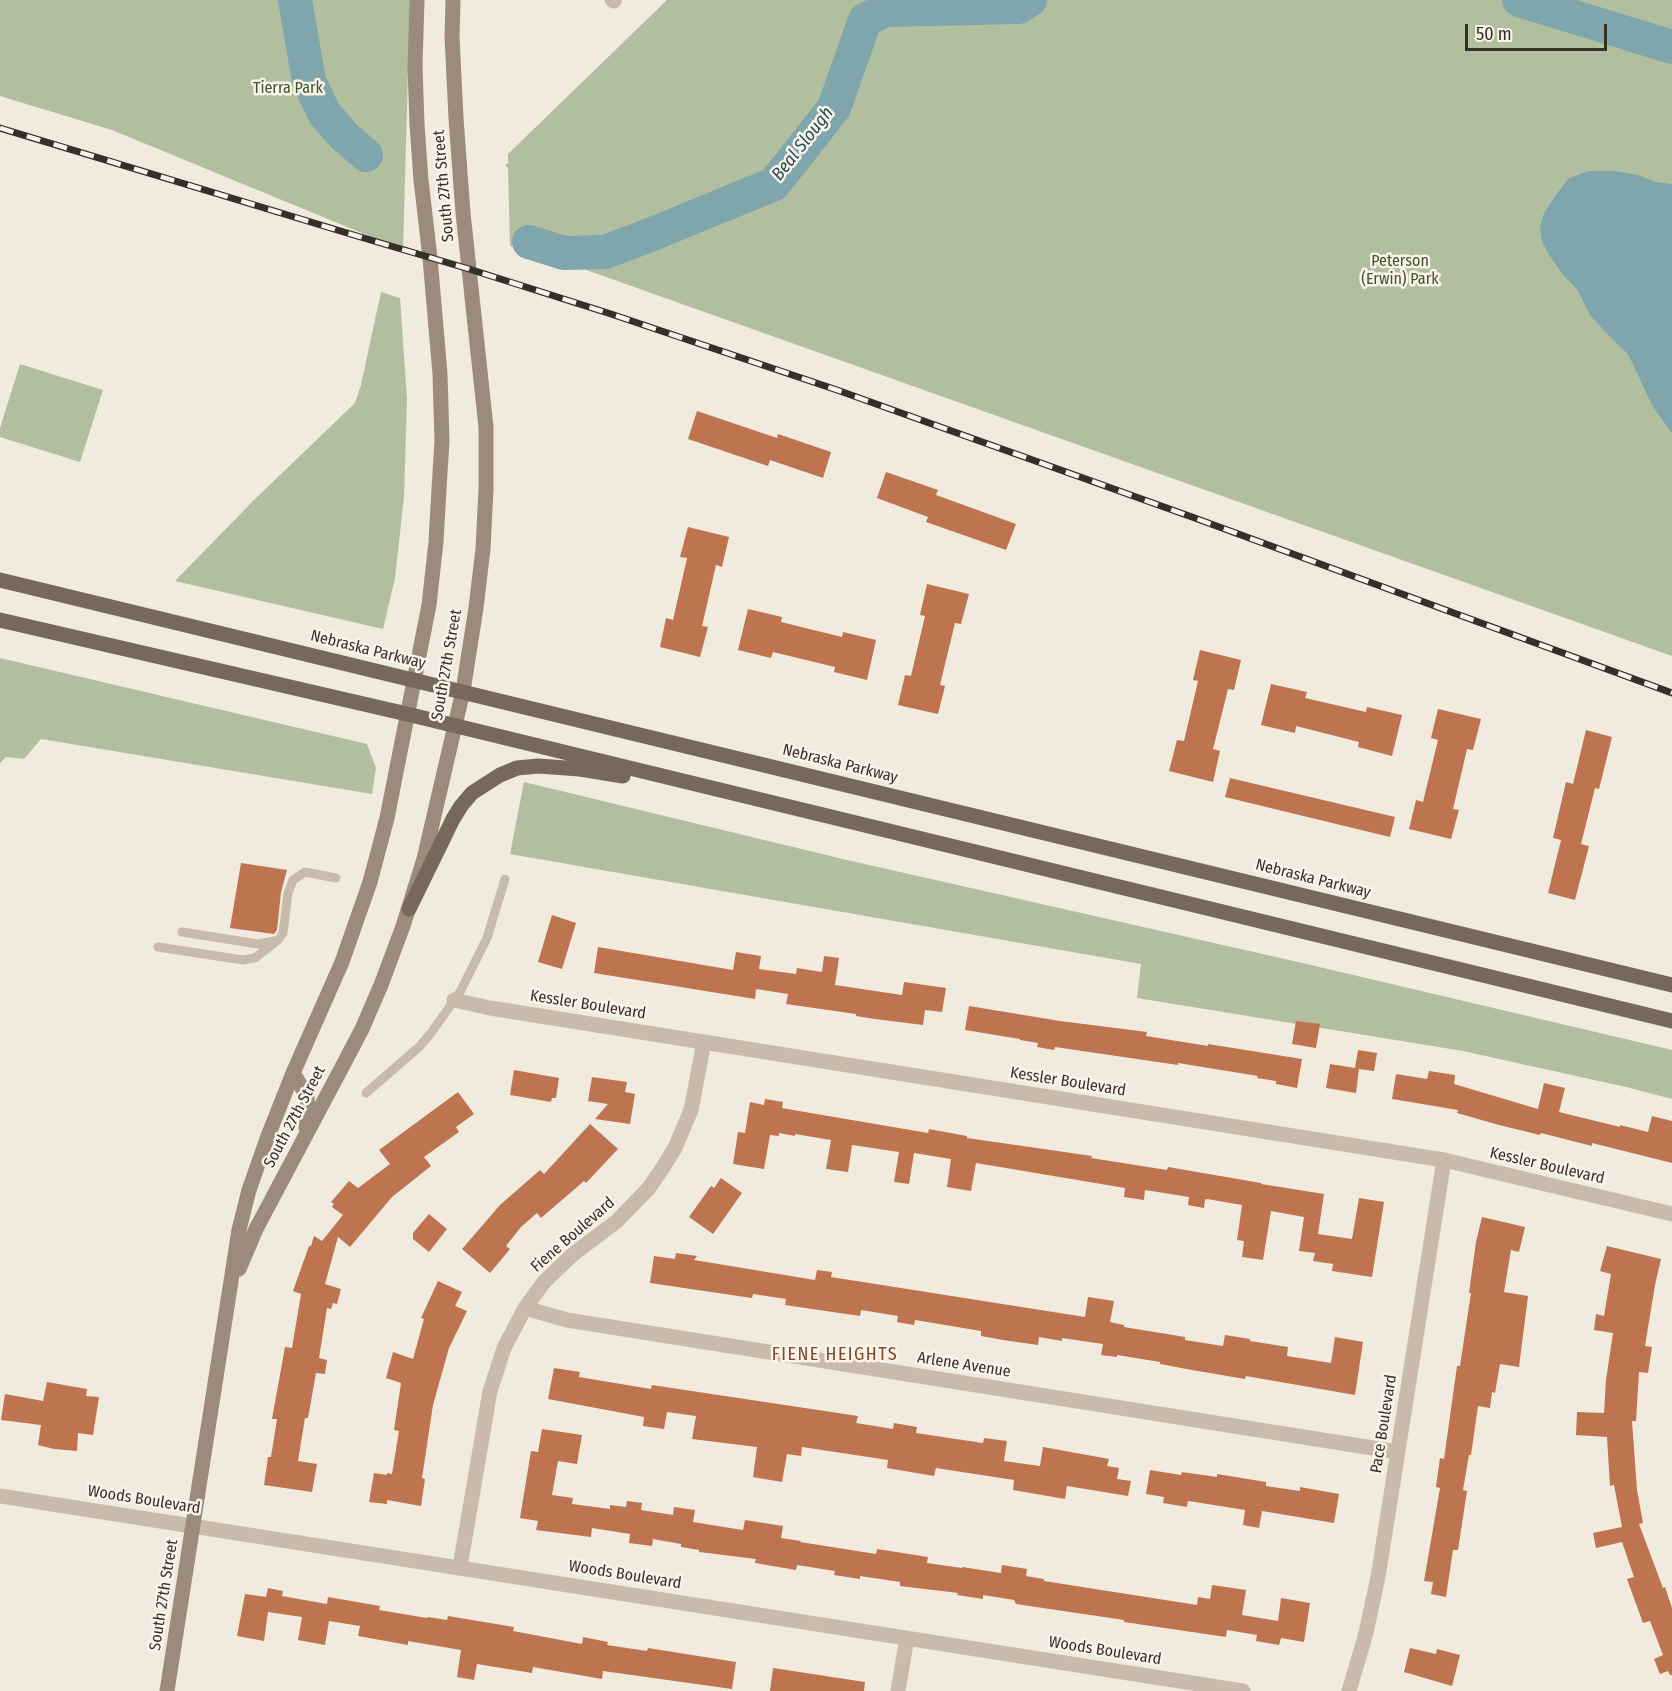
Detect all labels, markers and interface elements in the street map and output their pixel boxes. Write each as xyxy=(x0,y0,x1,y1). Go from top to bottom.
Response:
scale bar xyxy=(1468,12,1610,50)
text: 50 m xyxy=(1476,23,1512,45)
park label: Tierra Park xyxy=(253,79,323,99)
water label: Beal Slough xyxy=(768,103,838,185)
street label: South 27th Street xyxy=(430,129,458,243)
park label: Peterson (Erwin) Park xyxy=(1361,252,1439,290)
street label: South 27th Street xyxy=(428,608,466,722)
street label: Nebraska Parkway xyxy=(308,626,428,674)
street label: Nebraska Parkway xyxy=(780,740,900,788)
street label: Nebraska Parkway xyxy=(1253,855,1373,903)
street label: Kessler Boulevard xyxy=(529,986,647,1024)
street label: South 27th Street xyxy=(260,1063,330,1171)
street label: Kessler Boulevard xyxy=(1009,1063,1127,1101)
street label: Kessler Boulevard xyxy=(1488,1143,1606,1189)
street label: Fiene Boulevard xyxy=(527,1193,619,1277)
district label: FIENE HEIGHTS xyxy=(772,1344,898,1366)
street label: Arlene Avenue xyxy=(916,1348,1012,1382)
street label: Pace Boulevard xyxy=(1367,1373,1401,1475)
street label: Woods Boulevard xyxy=(86,1482,202,1518)
street label: South 27th Street xyxy=(146,1538,182,1652)
street label: Woods Boulevard xyxy=(567,1557,683,1593)
street label: Woods Boulevard xyxy=(1047,1633,1163,1669)

